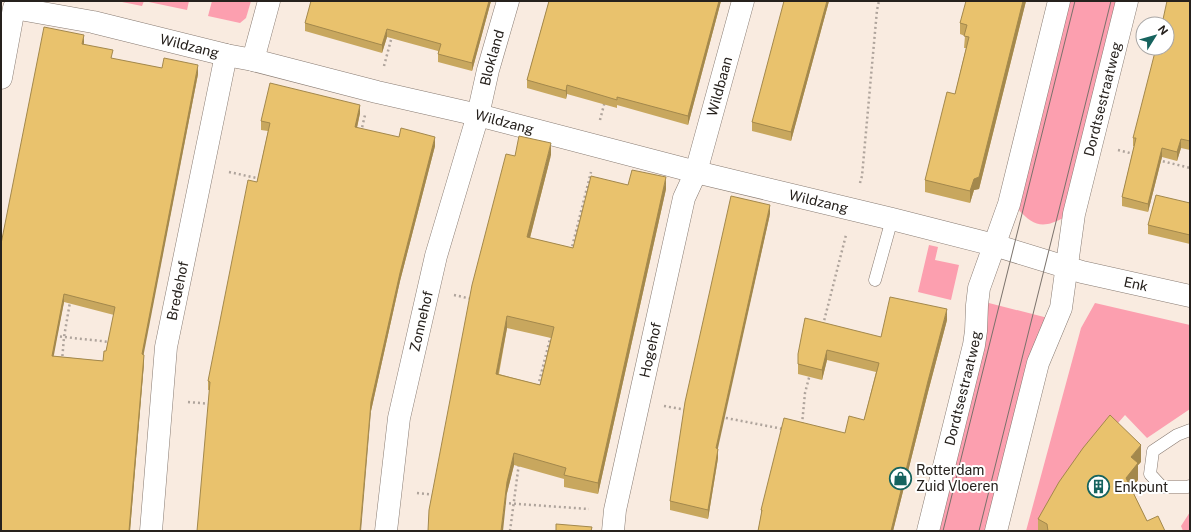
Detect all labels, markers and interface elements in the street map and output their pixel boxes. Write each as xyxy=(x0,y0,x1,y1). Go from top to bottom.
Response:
north arrow xyxy=(1135,16,1175,56)
text: N xyxy=(1156,23,1170,37)
street label: Blokland xyxy=(477,28,507,87)
street label: Wildzang xyxy=(158,31,221,61)
street label: Dordtsestraatweg xyxy=(1081,40,1125,158)
street label: Wildbaan xyxy=(704,55,735,118)
street label: Wildzang xyxy=(473,107,536,137)
street label: Wildzang xyxy=(787,187,850,216)
street label: Bredehof xyxy=(164,259,192,322)
street label: Enk xyxy=(1122,274,1150,294)
street label: Zonnehof xyxy=(406,289,436,353)
street label: Hogehof xyxy=(636,320,664,379)
street label: Dordtsestraatweg xyxy=(941,330,984,447)
place label: Rotterdam Zuid Vloeren xyxy=(916,462,999,494)
shop icon: Rotterdam Zuid Vloeren xyxy=(887,465,913,491)
building icon: Enkpunt xyxy=(1086,474,1112,500)
place label: Enkpunt xyxy=(1114,479,1168,495)

